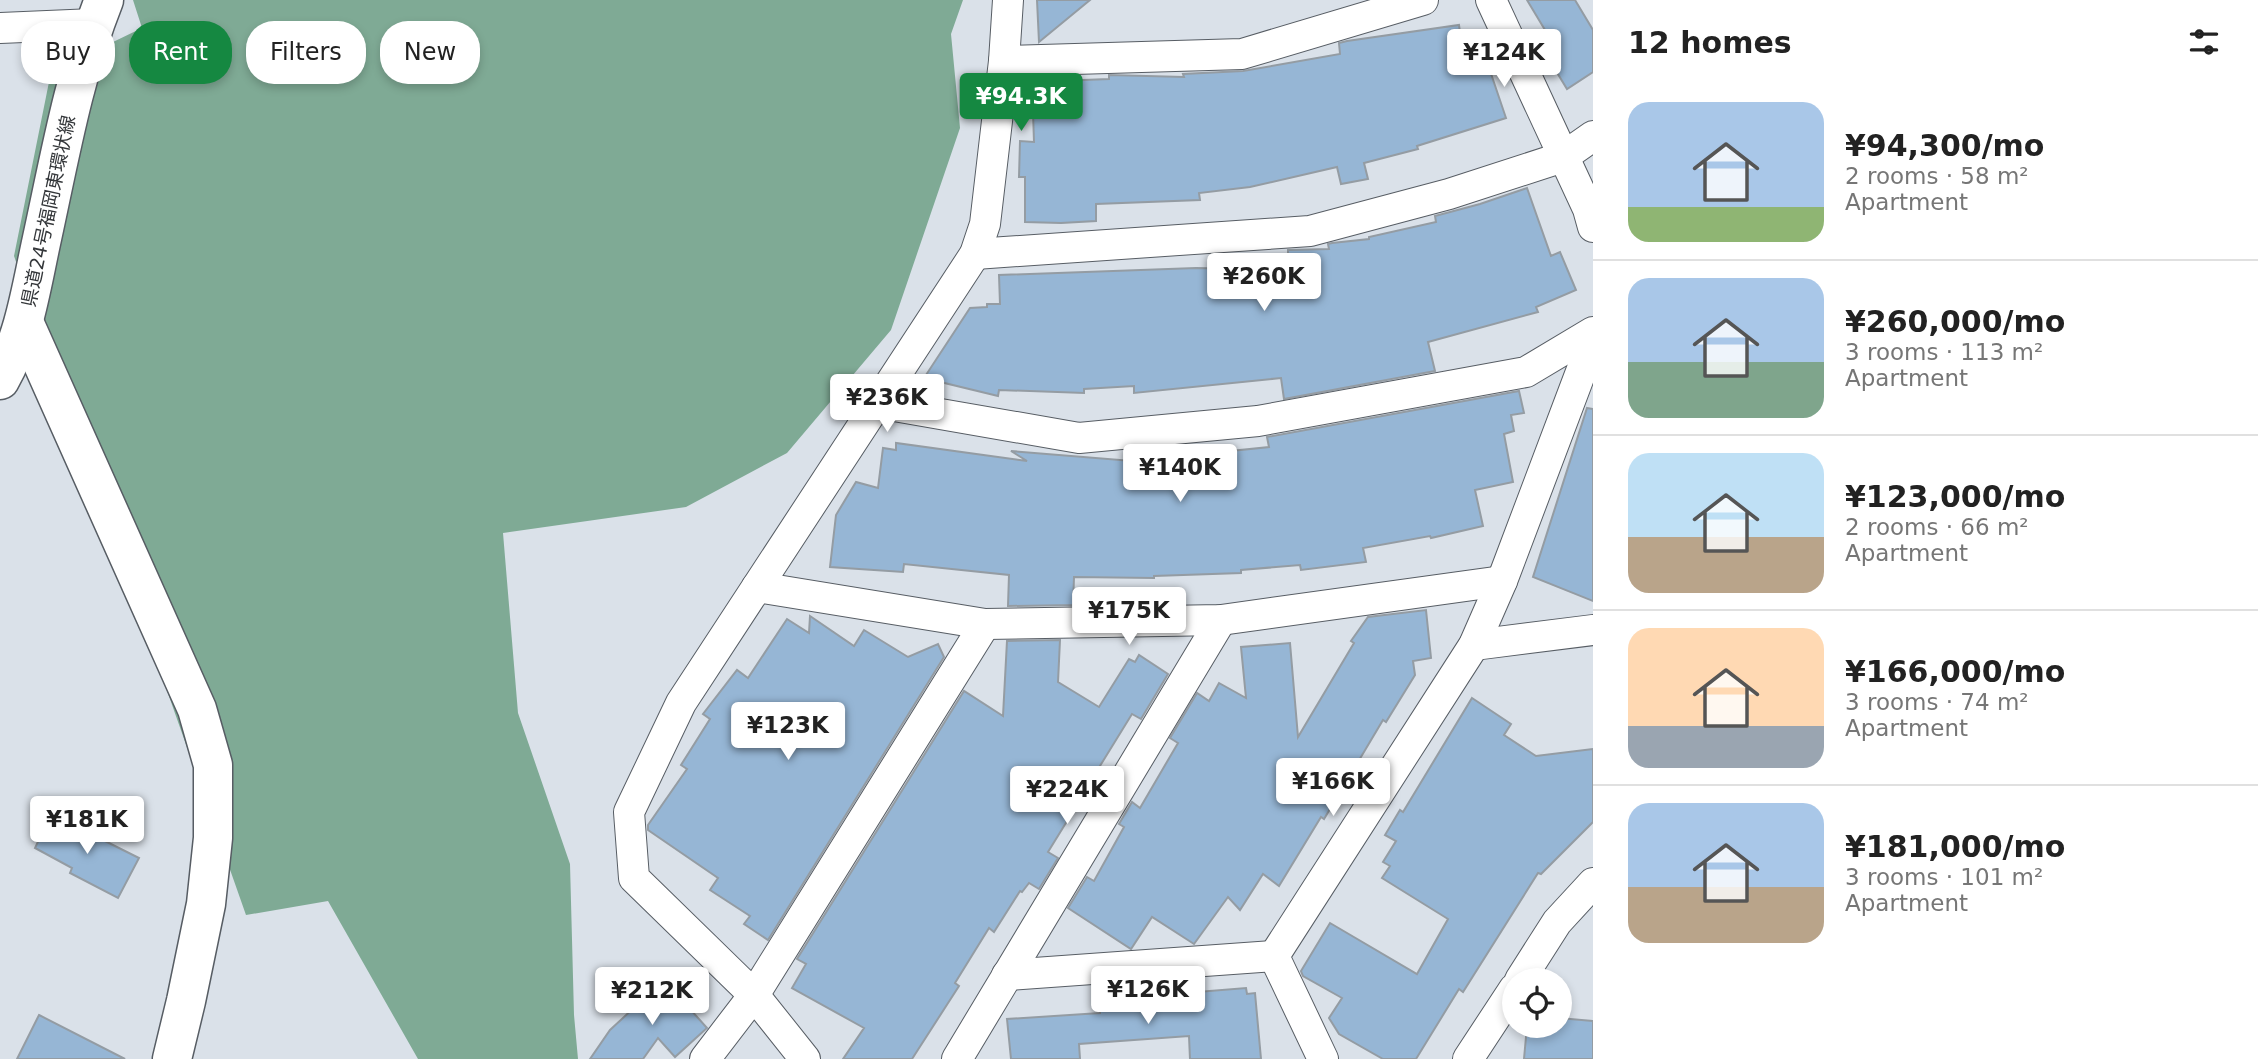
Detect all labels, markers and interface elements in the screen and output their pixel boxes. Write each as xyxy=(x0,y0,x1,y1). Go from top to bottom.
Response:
chip: Buy xyxy=(21,21,115,84)
chip: Rent xyxy=(129,21,232,84)
chip: Filters xyxy=(246,21,366,84)
chip: New xyxy=(380,21,480,84)
icon: filters xyxy=(2185,23,2223,61)
text: 12 homes xyxy=(1628,25,1792,60)
pin: ¥124K xyxy=(1455,29,1553,89)
text: ¥124K xyxy=(1463,39,1545,65)
pin: ¥94.3K xyxy=(964,74,1078,133)
text: ¥94.3K xyxy=(976,83,1066,109)
street label: 県道24号福岡東環状線 xyxy=(17,113,79,309)
text: ¥94,300/mo xyxy=(1845,128,2044,163)
icon: home xyxy=(1684,130,1768,214)
text: 2 rooms · 58 m² xyxy=(1845,163,2029,189)
text: Apartment xyxy=(1845,189,1968,215)
pin: ¥260K xyxy=(1215,254,1313,313)
text: ¥260K xyxy=(1223,263,1305,289)
text: ¥260,000/mo xyxy=(1845,304,2065,339)
icon: home xyxy=(1684,306,1768,390)
text: 3 rooms · 113 m² xyxy=(1845,339,2043,365)
text: Apartment xyxy=(1845,365,1968,391)
pin: ¥236K xyxy=(838,374,936,434)
text: ¥236K xyxy=(846,384,928,410)
pin: ¥140K xyxy=(1131,444,1229,504)
text: ¥140K xyxy=(1139,454,1221,480)
text: ¥123,000/mo xyxy=(1845,479,2065,514)
icon: home xyxy=(1684,481,1768,565)
text: 2 rooms · 66 m² xyxy=(1845,514,2029,540)
text: Apartment xyxy=(1845,540,1968,566)
pin: ¥175K xyxy=(1080,588,1178,647)
text: ¥175K xyxy=(1088,597,1170,623)
text: ¥166,000/mo xyxy=(1845,654,2065,689)
icon: home xyxy=(1684,656,1768,740)
text: 3 rooms · 74 m² xyxy=(1845,689,2029,715)
pin: ¥123K xyxy=(739,702,837,762)
text: ¥123K xyxy=(747,712,829,738)
text: Apartment xyxy=(1845,715,1968,741)
pin: ¥166K xyxy=(1284,758,1382,818)
pin: ¥224K xyxy=(1018,766,1116,826)
text: ¥166K xyxy=(1292,768,1374,794)
text: ¥224K xyxy=(1026,776,1108,802)
pin: ¥181K xyxy=(38,796,136,856)
text: ¥181K xyxy=(46,806,128,832)
text: ¥181,000/mo xyxy=(1845,829,2065,864)
icon: home xyxy=(1684,831,1768,915)
text: 3 rooms · 101 m² xyxy=(1845,864,2043,890)
text: Apartment xyxy=(1845,890,1968,916)
pin: ¥126K xyxy=(1099,967,1197,1026)
pin: ¥212K xyxy=(603,968,701,1027)
map controls xyxy=(1502,968,1572,1038)
button: locate xyxy=(1502,968,1572,1038)
text: ¥126K xyxy=(1107,976,1189,1002)
text: ¥212K xyxy=(611,977,693,1003)

